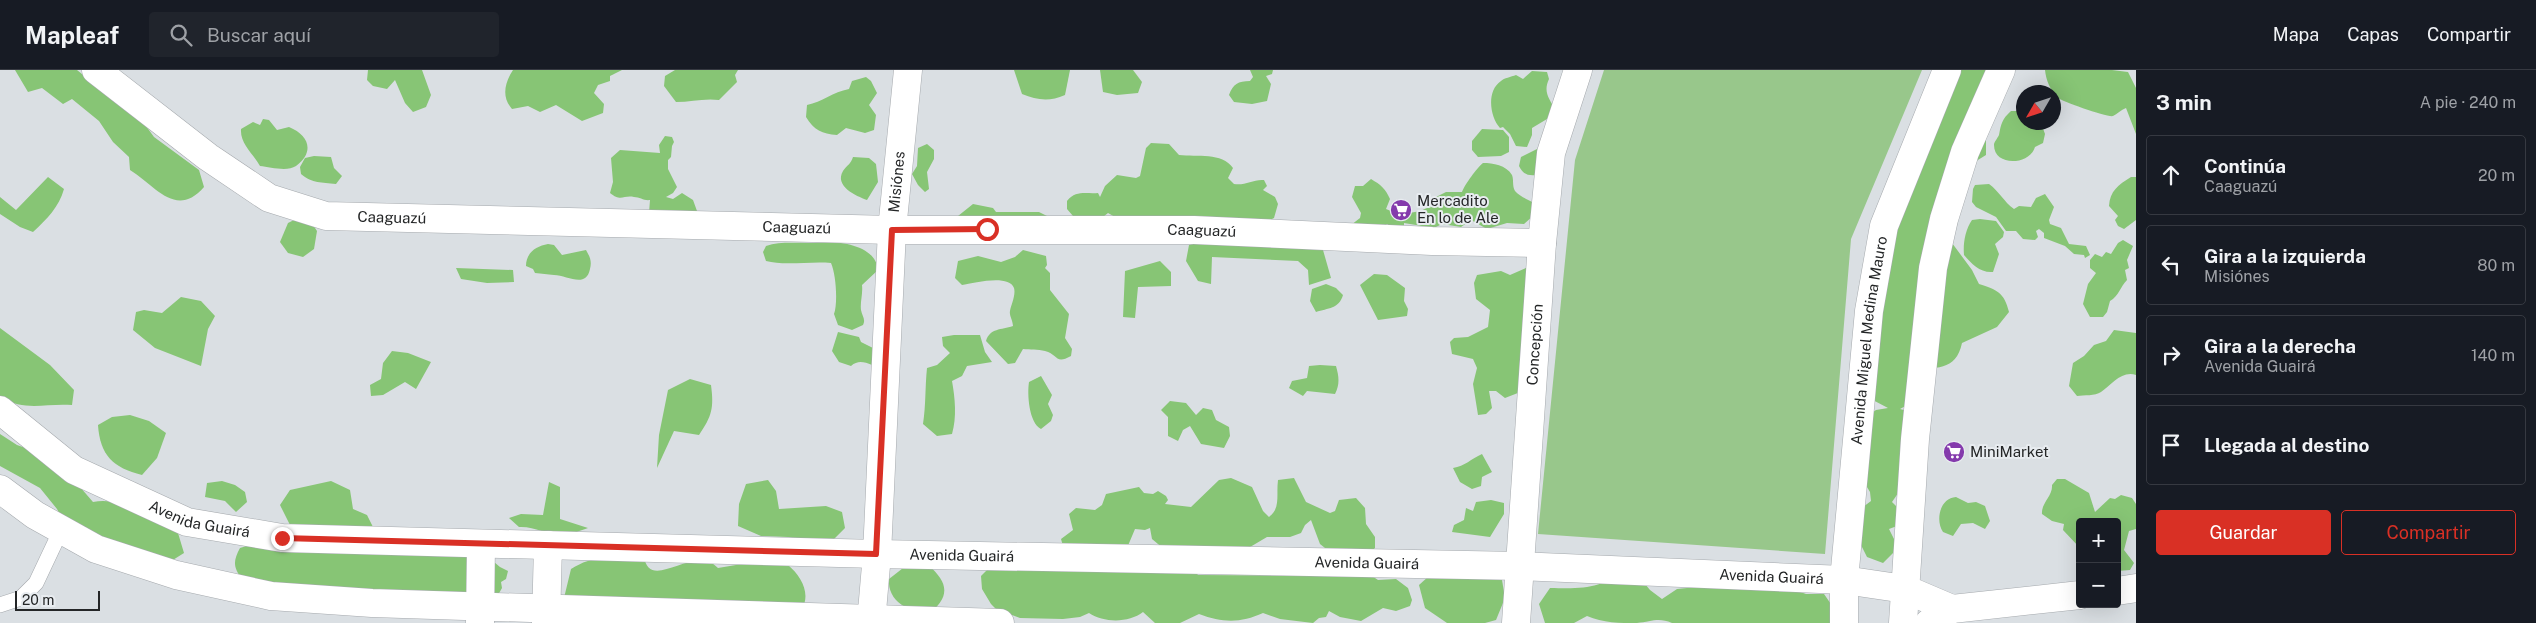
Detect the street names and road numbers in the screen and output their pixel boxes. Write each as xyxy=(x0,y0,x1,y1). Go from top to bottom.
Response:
street label: Misiónes xyxy=(885,150,908,213)
street label: Caaguazú xyxy=(357,208,427,226)
street label: Caaguazú xyxy=(762,218,831,236)
street label: Caaguazú xyxy=(1167,221,1237,240)
street label: Avenida Miguel Medina Mauro xyxy=(1848,235,1890,445)
street label: Concepción xyxy=(1523,303,1546,386)
street label: Avenida Guairá xyxy=(146,497,251,540)
street label: Avenida Guairá xyxy=(909,546,1014,565)
street label: Avenida Guairá xyxy=(1314,553,1419,572)
street label: Avenida Guairá xyxy=(1719,566,1824,587)

